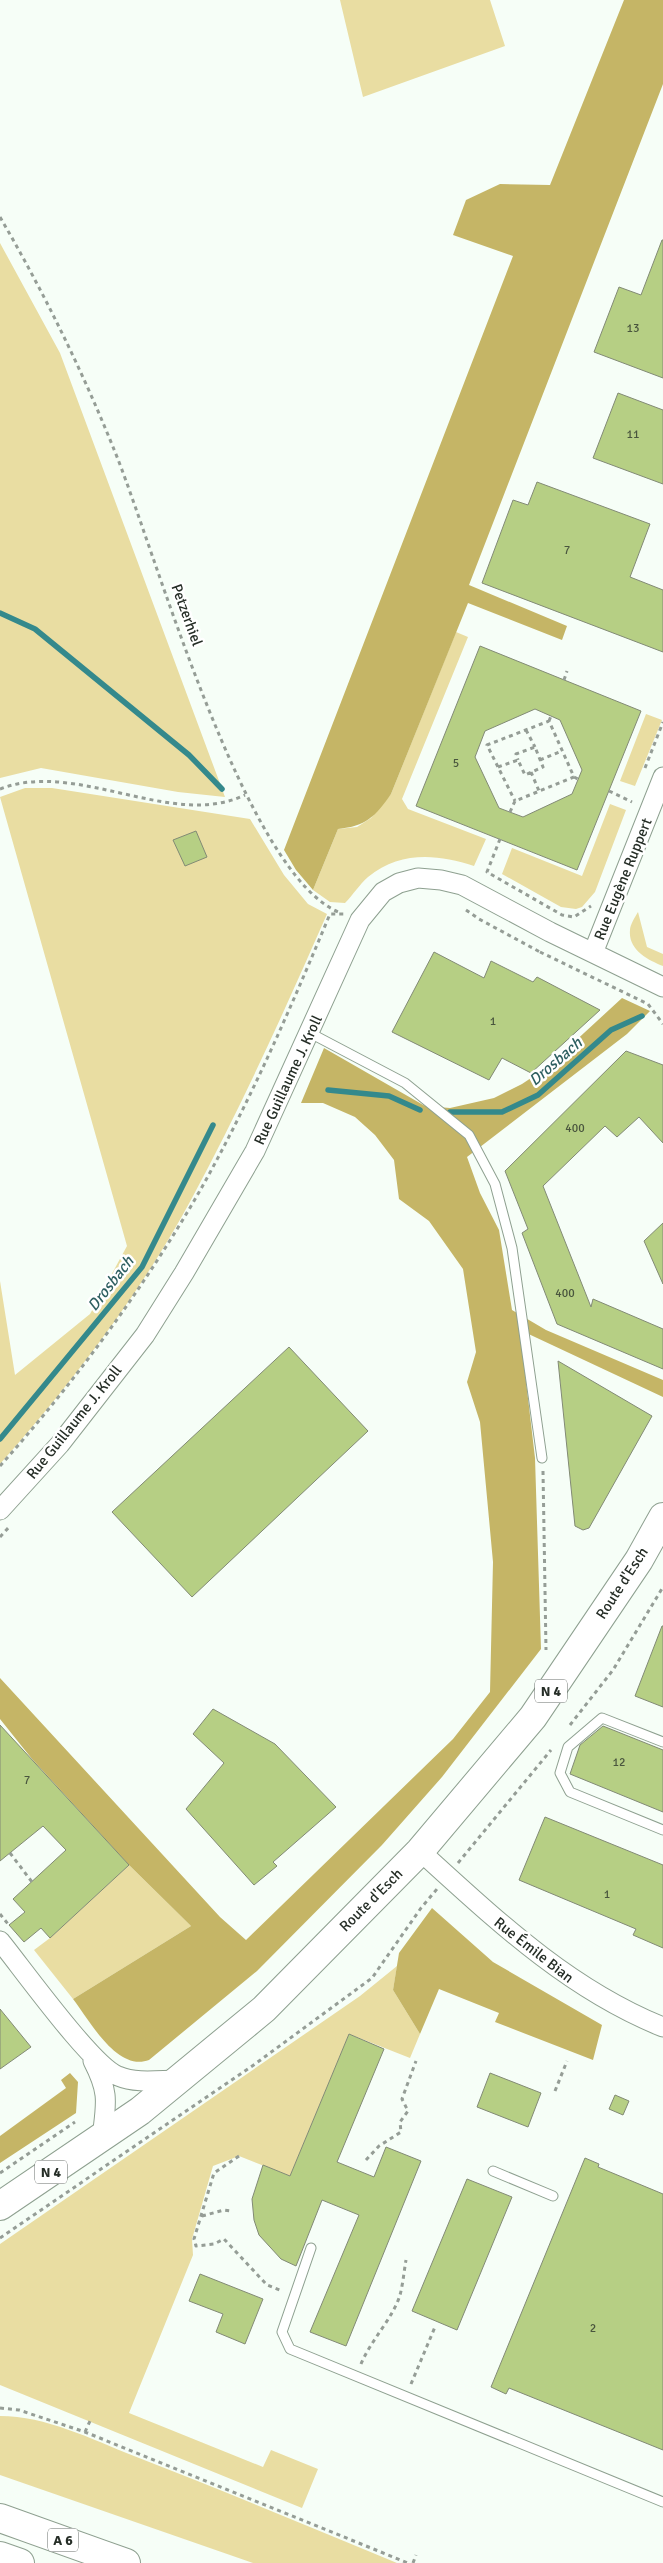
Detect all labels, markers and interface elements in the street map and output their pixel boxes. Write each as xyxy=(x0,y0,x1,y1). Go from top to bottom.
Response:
house number: 13 xyxy=(627,321,639,336)
house number: 11 xyxy=(627,427,639,442)
house number: 7 xyxy=(564,543,570,558)
street label: Petzerhiel xyxy=(167,582,207,648)
house number: 5 xyxy=(453,756,459,771)
street label: Rue Eugène Ruppert xyxy=(590,815,656,943)
street label: Rue Guillaume J. Kroll xyxy=(250,1012,326,1148)
house number: 1 xyxy=(490,1014,496,1029)
water label: Drosbach xyxy=(525,1032,587,1090)
house number: 400 xyxy=(565,1121,585,1136)
water label: Drosbach xyxy=(83,1251,139,1315)
house number: 400 xyxy=(555,1286,575,1301)
street label: Rue Guillaume J. Kroll xyxy=(23,1362,125,1482)
street label: Route d'Esch xyxy=(592,1544,652,1622)
road number: N 4 xyxy=(535,1680,567,1702)
house number: 12 xyxy=(613,1755,625,1770)
house number: 7 xyxy=(24,1773,30,1788)
street label: Route d'Esch xyxy=(336,1865,406,1935)
house number: 1 xyxy=(604,1887,610,1902)
street label: Rue Émile Bian xyxy=(491,1913,578,1987)
road number: N 4 xyxy=(35,2160,67,2184)
house number: 2 xyxy=(590,2321,596,2336)
road number: A 6 xyxy=(48,2528,78,2552)

